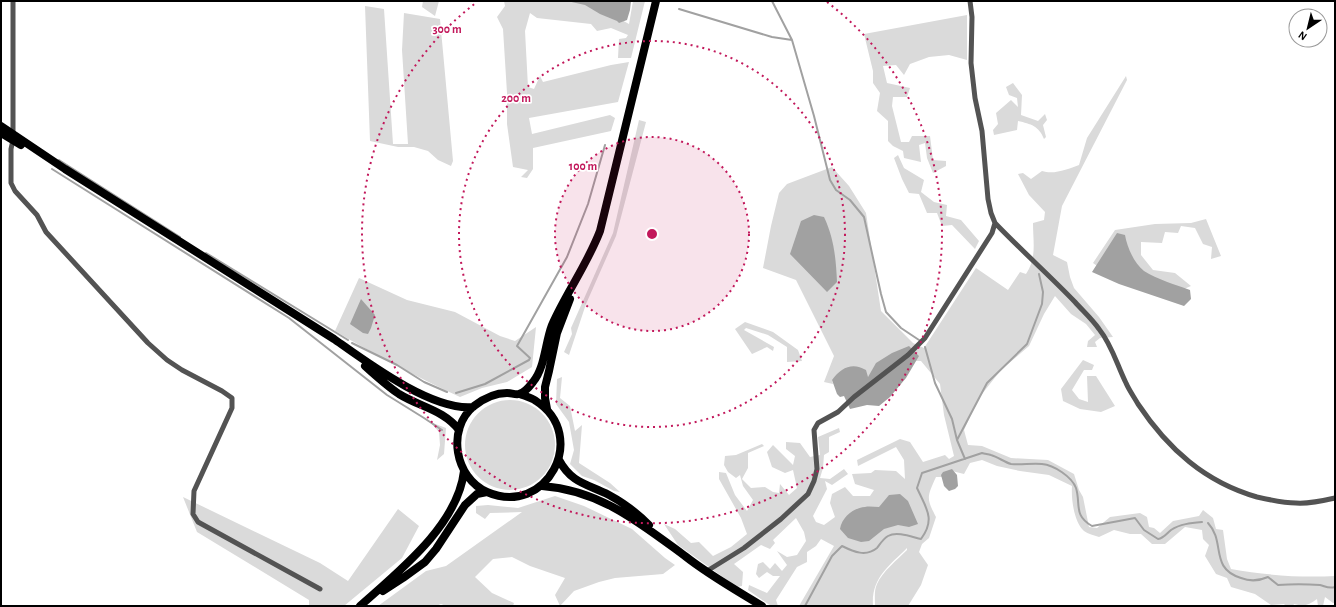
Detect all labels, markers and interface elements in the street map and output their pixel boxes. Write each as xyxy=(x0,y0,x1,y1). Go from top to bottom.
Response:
north arrow xyxy=(1288,8,1328,48)
text: 300 m xyxy=(432,23,462,35)
text: N xyxy=(1296,29,1309,42)
text: 200 m xyxy=(501,92,531,104)
text: 100 m xyxy=(569,160,597,172)
centre of rings xyxy=(645,227,659,241)

